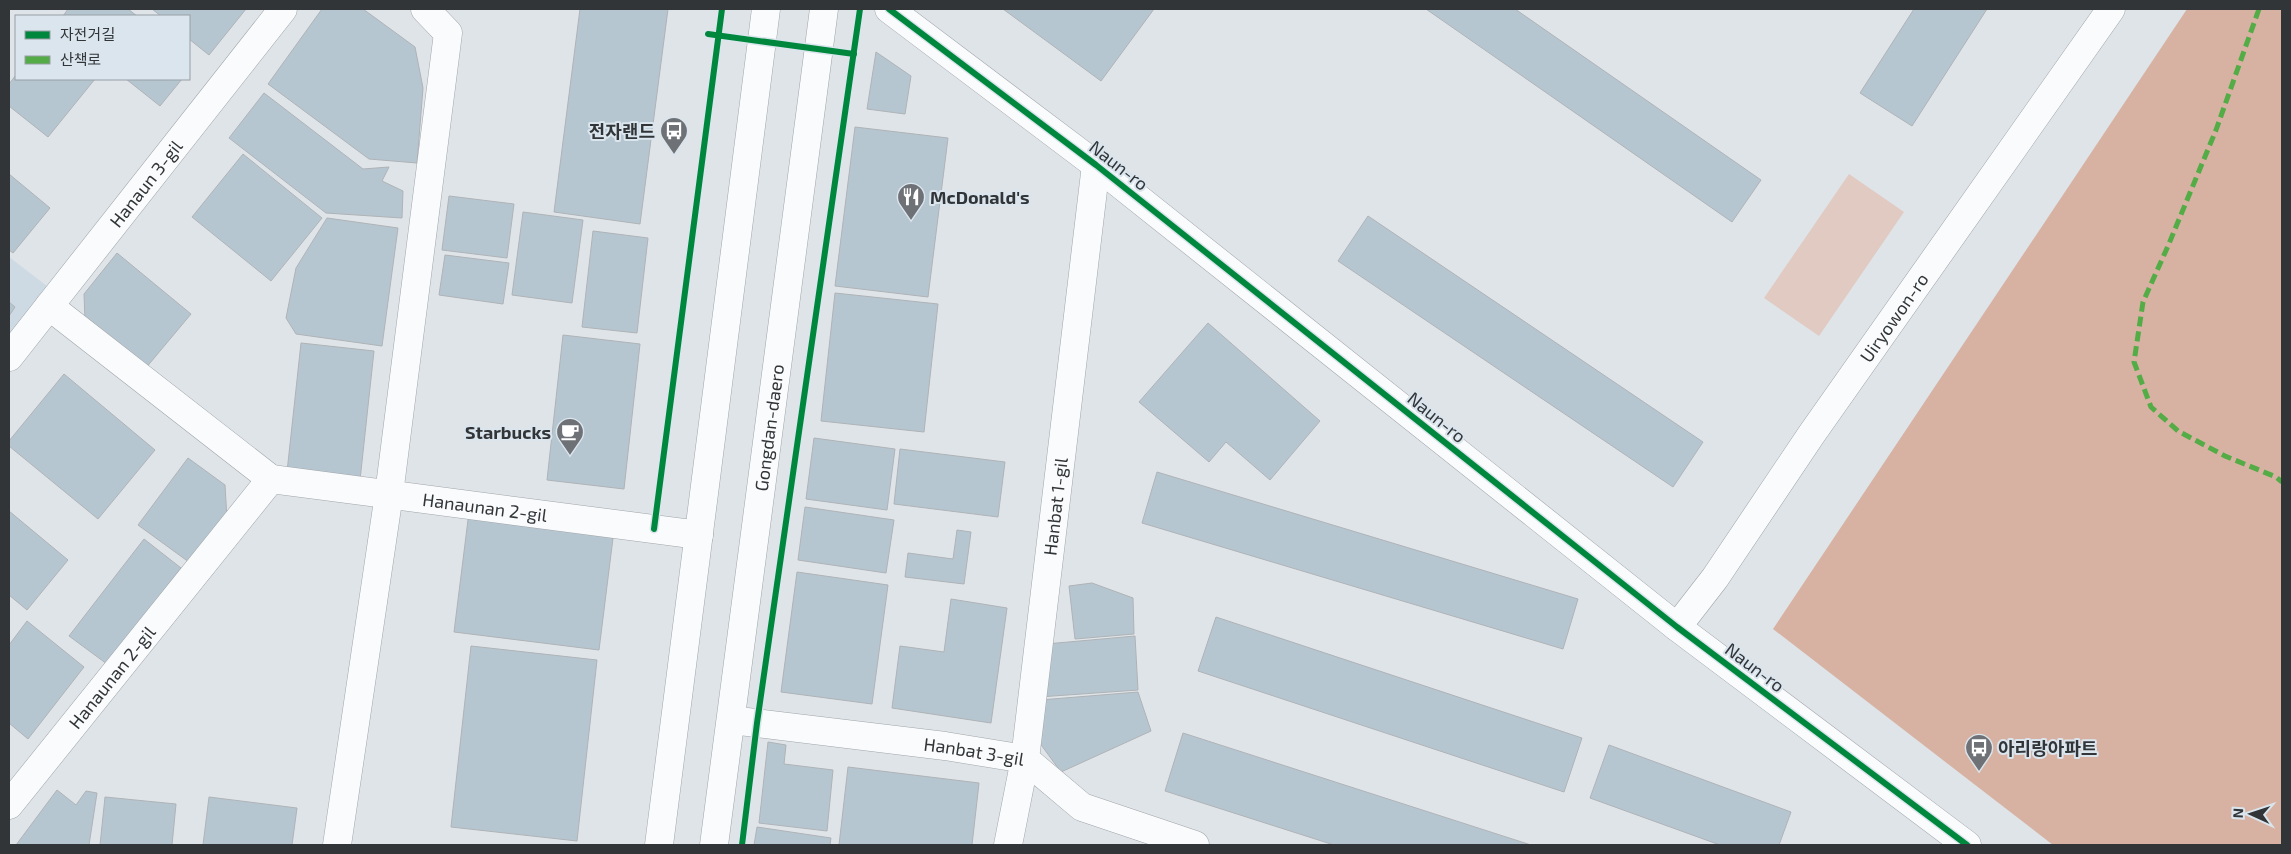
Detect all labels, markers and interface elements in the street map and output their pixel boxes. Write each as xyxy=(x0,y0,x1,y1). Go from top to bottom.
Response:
legend xyxy=(15,15,190,80)
text: 자전거길 xyxy=(60,25,115,43)
text: 산책로 xyxy=(60,50,101,68)
bus stop icon: 전자랜드 xyxy=(659,116,689,155)
place label: 전자랜드 xyxy=(589,120,655,142)
street label: Hanaun 3-gil xyxy=(105,135,187,231)
street label: Naun-ro xyxy=(1085,135,1153,195)
restaurant icon: McDonald's xyxy=(896,182,926,221)
place label: McDonald's xyxy=(930,186,1030,208)
street label: Uiryowon-ro xyxy=(1855,269,1933,366)
street label: Gongdan-daero xyxy=(750,363,788,492)
street label: Naun-ro xyxy=(1403,387,1471,447)
cafe icon: Starbucks xyxy=(555,417,585,456)
place label: Starbucks xyxy=(465,421,551,443)
street label: Hanbat 1-gil xyxy=(1038,456,1072,557)
street label: Hanaunan 2-gil xyxy=(421,488,549,526)
street label: Hanaunan 2-gil xyxy=(64,621,160,733)
street label: Naun-ro xyxy=(1721,638,1789,696)
street label: Hanbat 3-gil xyxy=(923,733,1026,770)
bus stop icon: 아리랑아파트 xyxy=(1964,733,1994,772)
place label: 아리랑아파트 xyxy=(1998,737,2097,759)
north arrow xyxy=(2226,789,2276,839)
text: N xyxy=(2229,808,2246,819)

